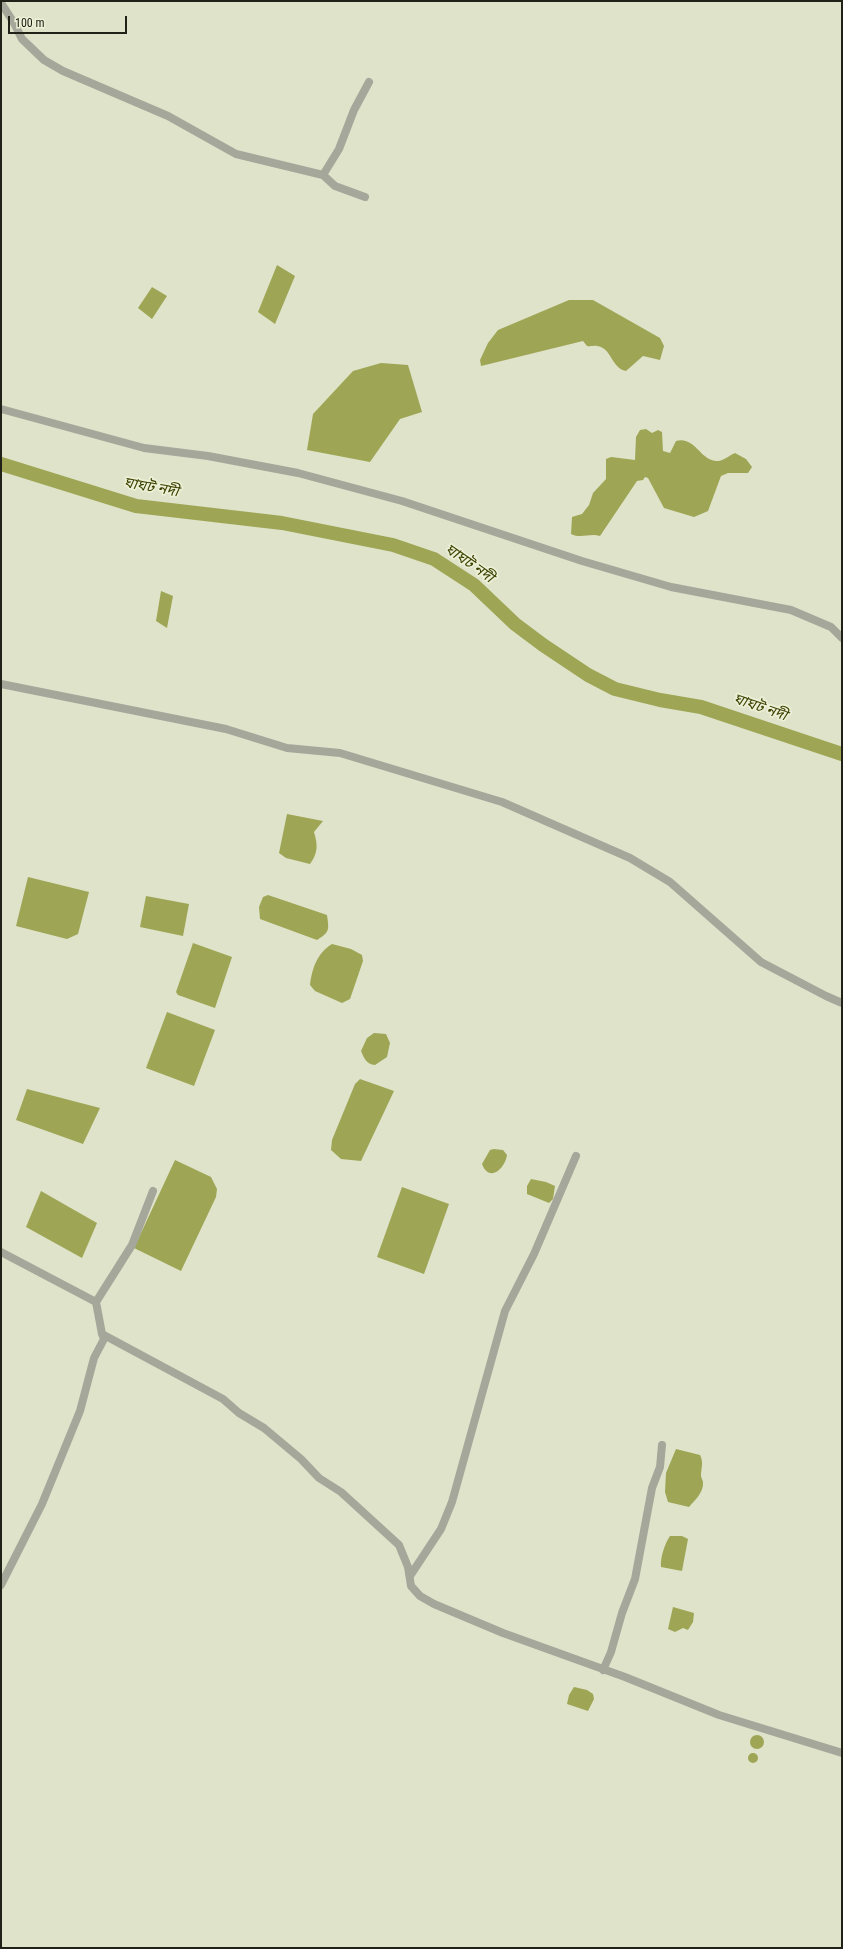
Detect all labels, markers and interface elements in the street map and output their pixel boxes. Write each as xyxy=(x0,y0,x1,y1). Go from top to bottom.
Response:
scale bar xyxy=(10,8,129,34)
text: 100 m xyxy=(15,16,45,30)
water label: ঘাঘট নদী xyxy=(122,474,180,502)
water label: ঘাঘট নদী xyxy=(441,541,497,587)
water label: ঘাঘট নদী xyxy=(731,690,789,726)

